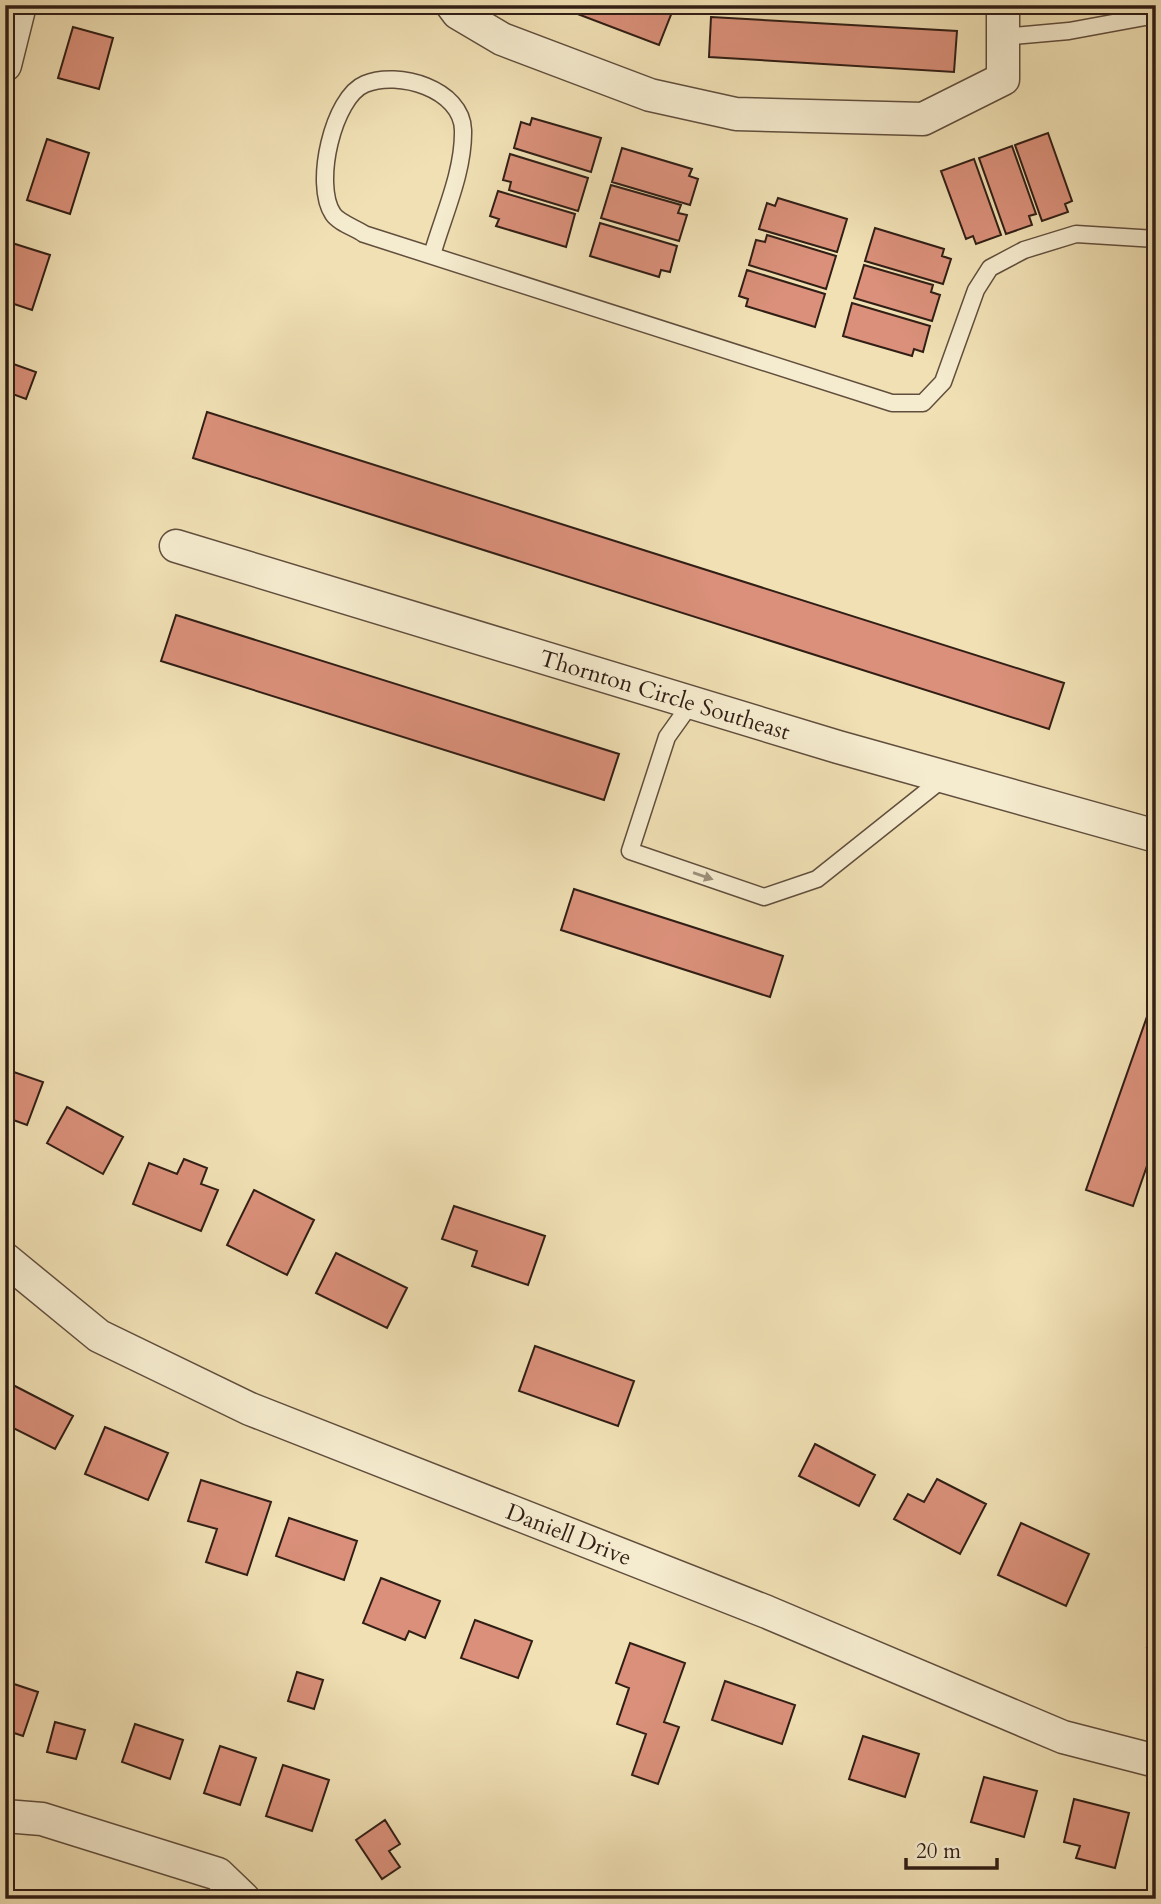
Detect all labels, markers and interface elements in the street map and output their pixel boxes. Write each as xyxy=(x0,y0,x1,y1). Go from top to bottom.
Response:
street label: Thornton Circle Southeast xyxy=(536,642,794,747)
one-way arrow xyxy=(693,871,714,882)
street label: Daniell Drive xyxy=(502,1496,636,1573)
scale bar xyxy=(906,1827,996,1871)
text: 20 m xyxy=(916,1837,961,1866)

